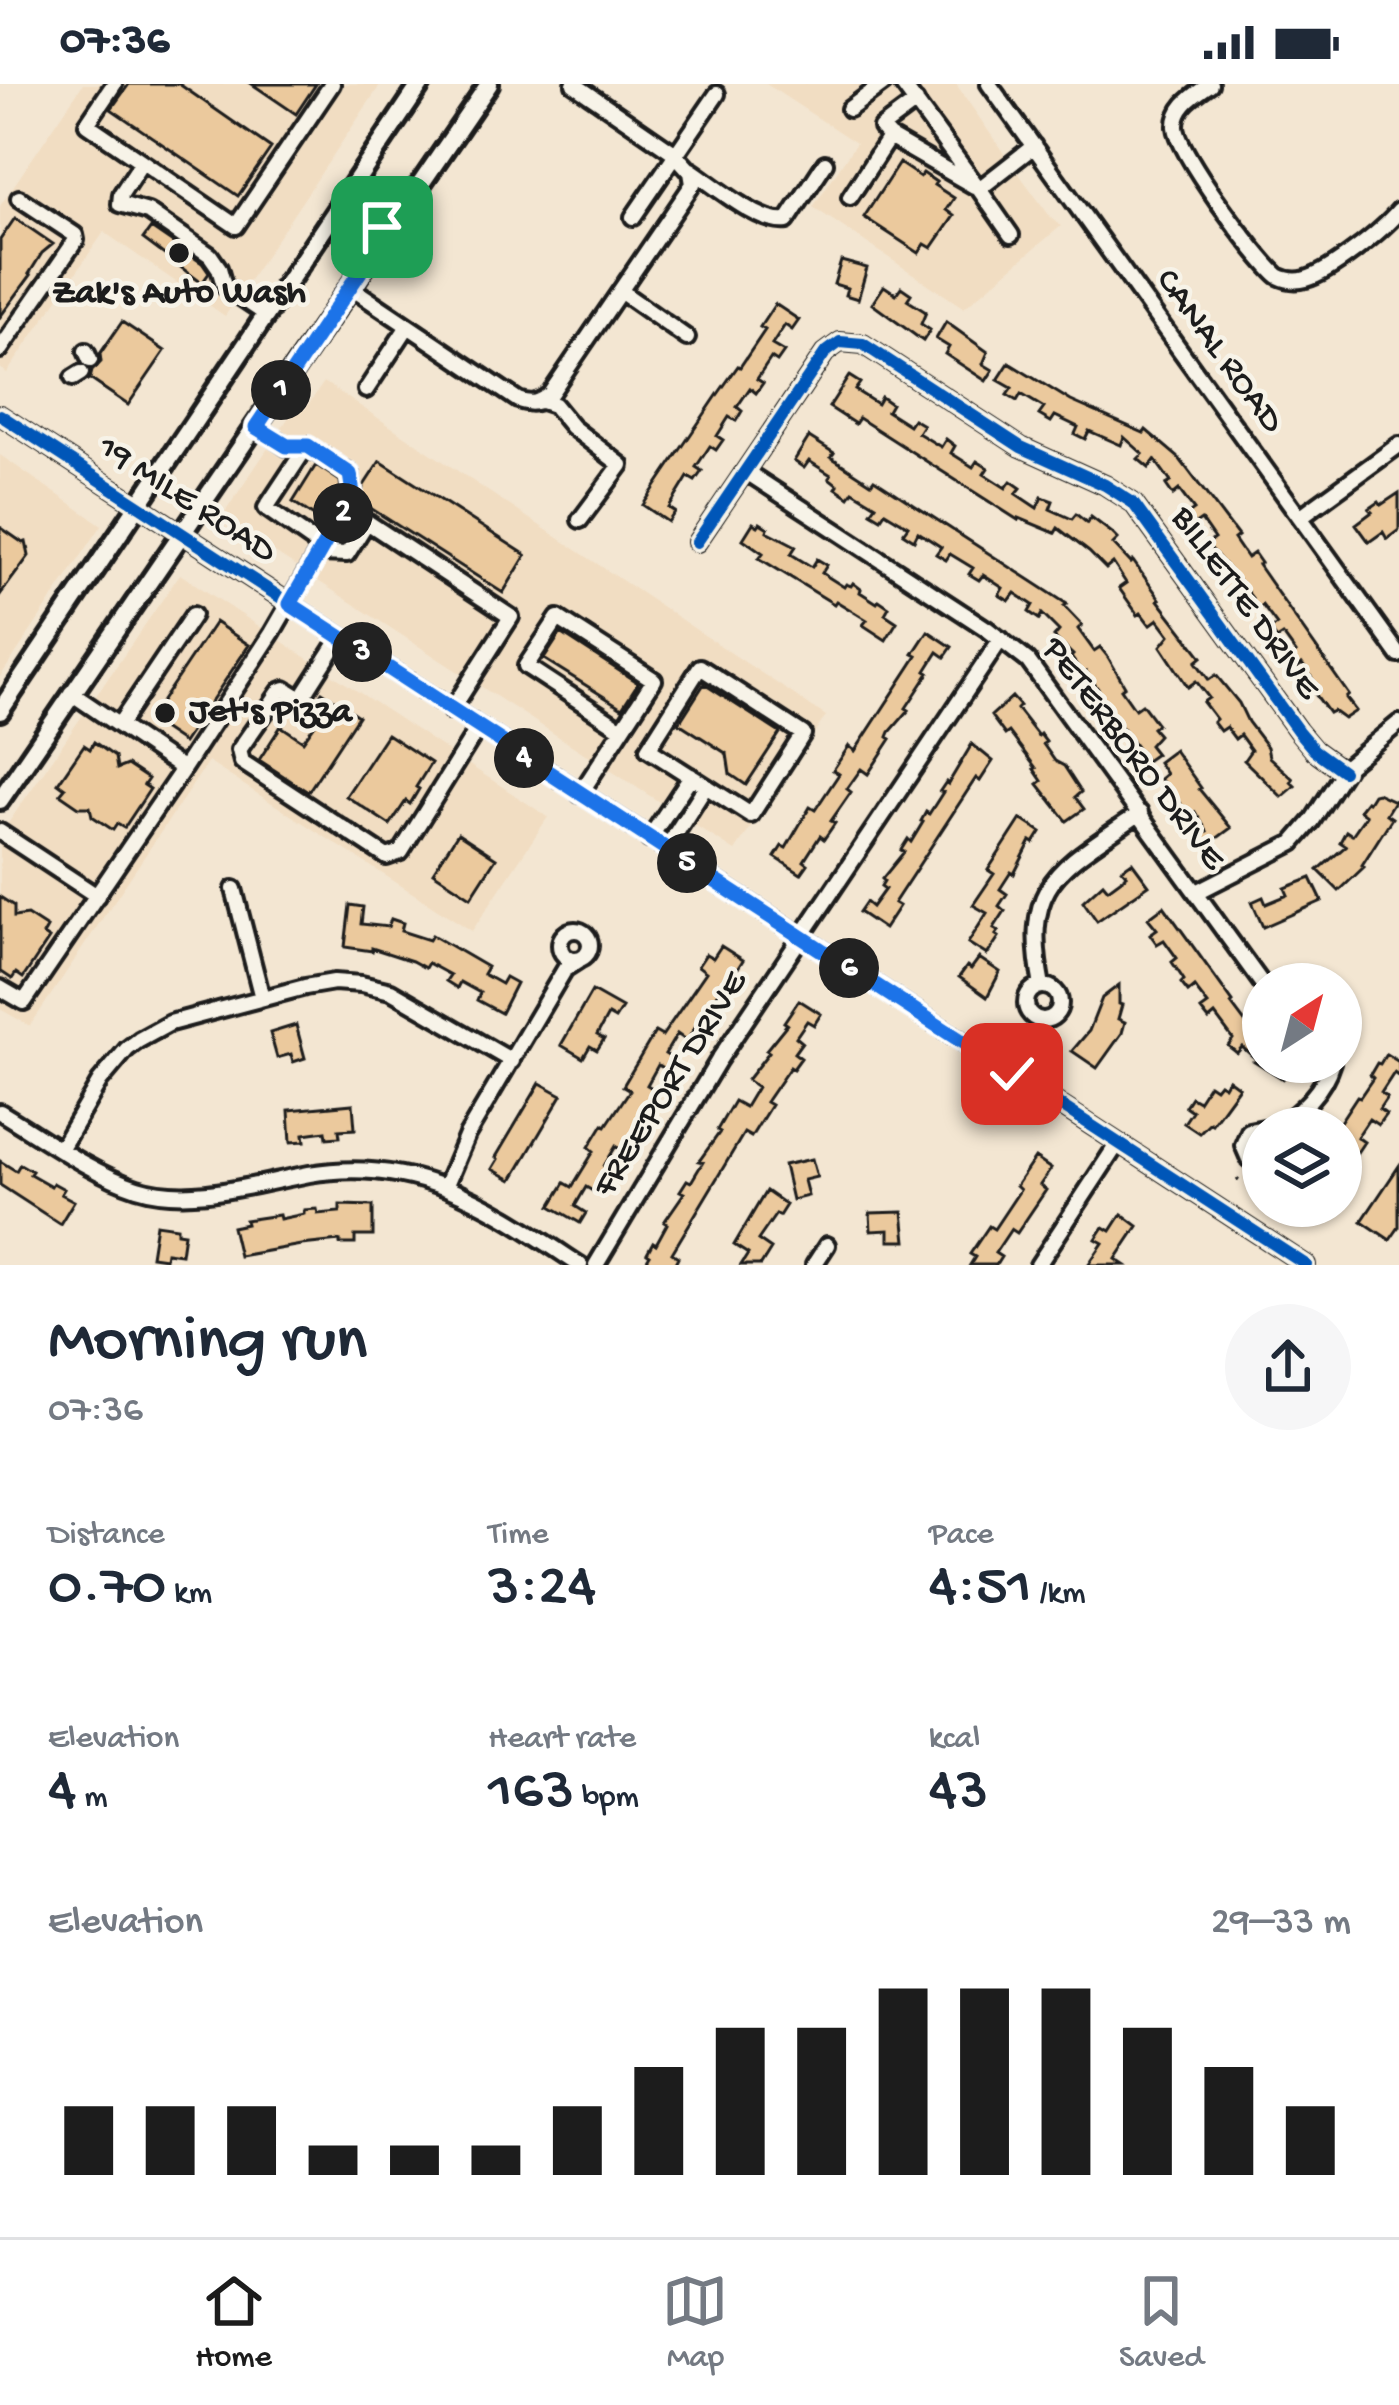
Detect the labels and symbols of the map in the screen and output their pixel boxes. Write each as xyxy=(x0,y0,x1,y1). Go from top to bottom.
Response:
pin xyxy=(331,176,433,278)
marker: Zak's Auto Wash xyxy=(166,240,192,266)
street label: CANAL ROAD xyxy=(1144,262,1292,443)
place label: Zak's Auto Wash xyxy=(52,273,306,316)
pin: 1 xyxy=(251,360,311,420)
street label: 19 MILE ROAD xyxy=(88,427,284,575)
pin: 2 xyxy=(313,483,373,543)
street label: BILLETTE DRIVE xyxy=(1159,498,1329,710)
pin: 3 xyxy=(332,622,392,682)
street label: PETERBORO DRIVE xyxy=(1030,629,1234,881)
place label: Jet's Pizza xyxy=(188,692,354,735)
marker: Jet's Pizza xyxy=(152,700,178,726)
pin: 4 xyxy=(494,728,554,788)
pin: 5 xyxy=(657,833,717,893)
pin: 6 xyxy=(819,938,879,998)
street label: FREEPORT DRIVE xyxy=(585,963,760,1207)
north arrow xyxy=(1242,963,1362,1083)
pin xyxy=(961,1023,1063,1125)

